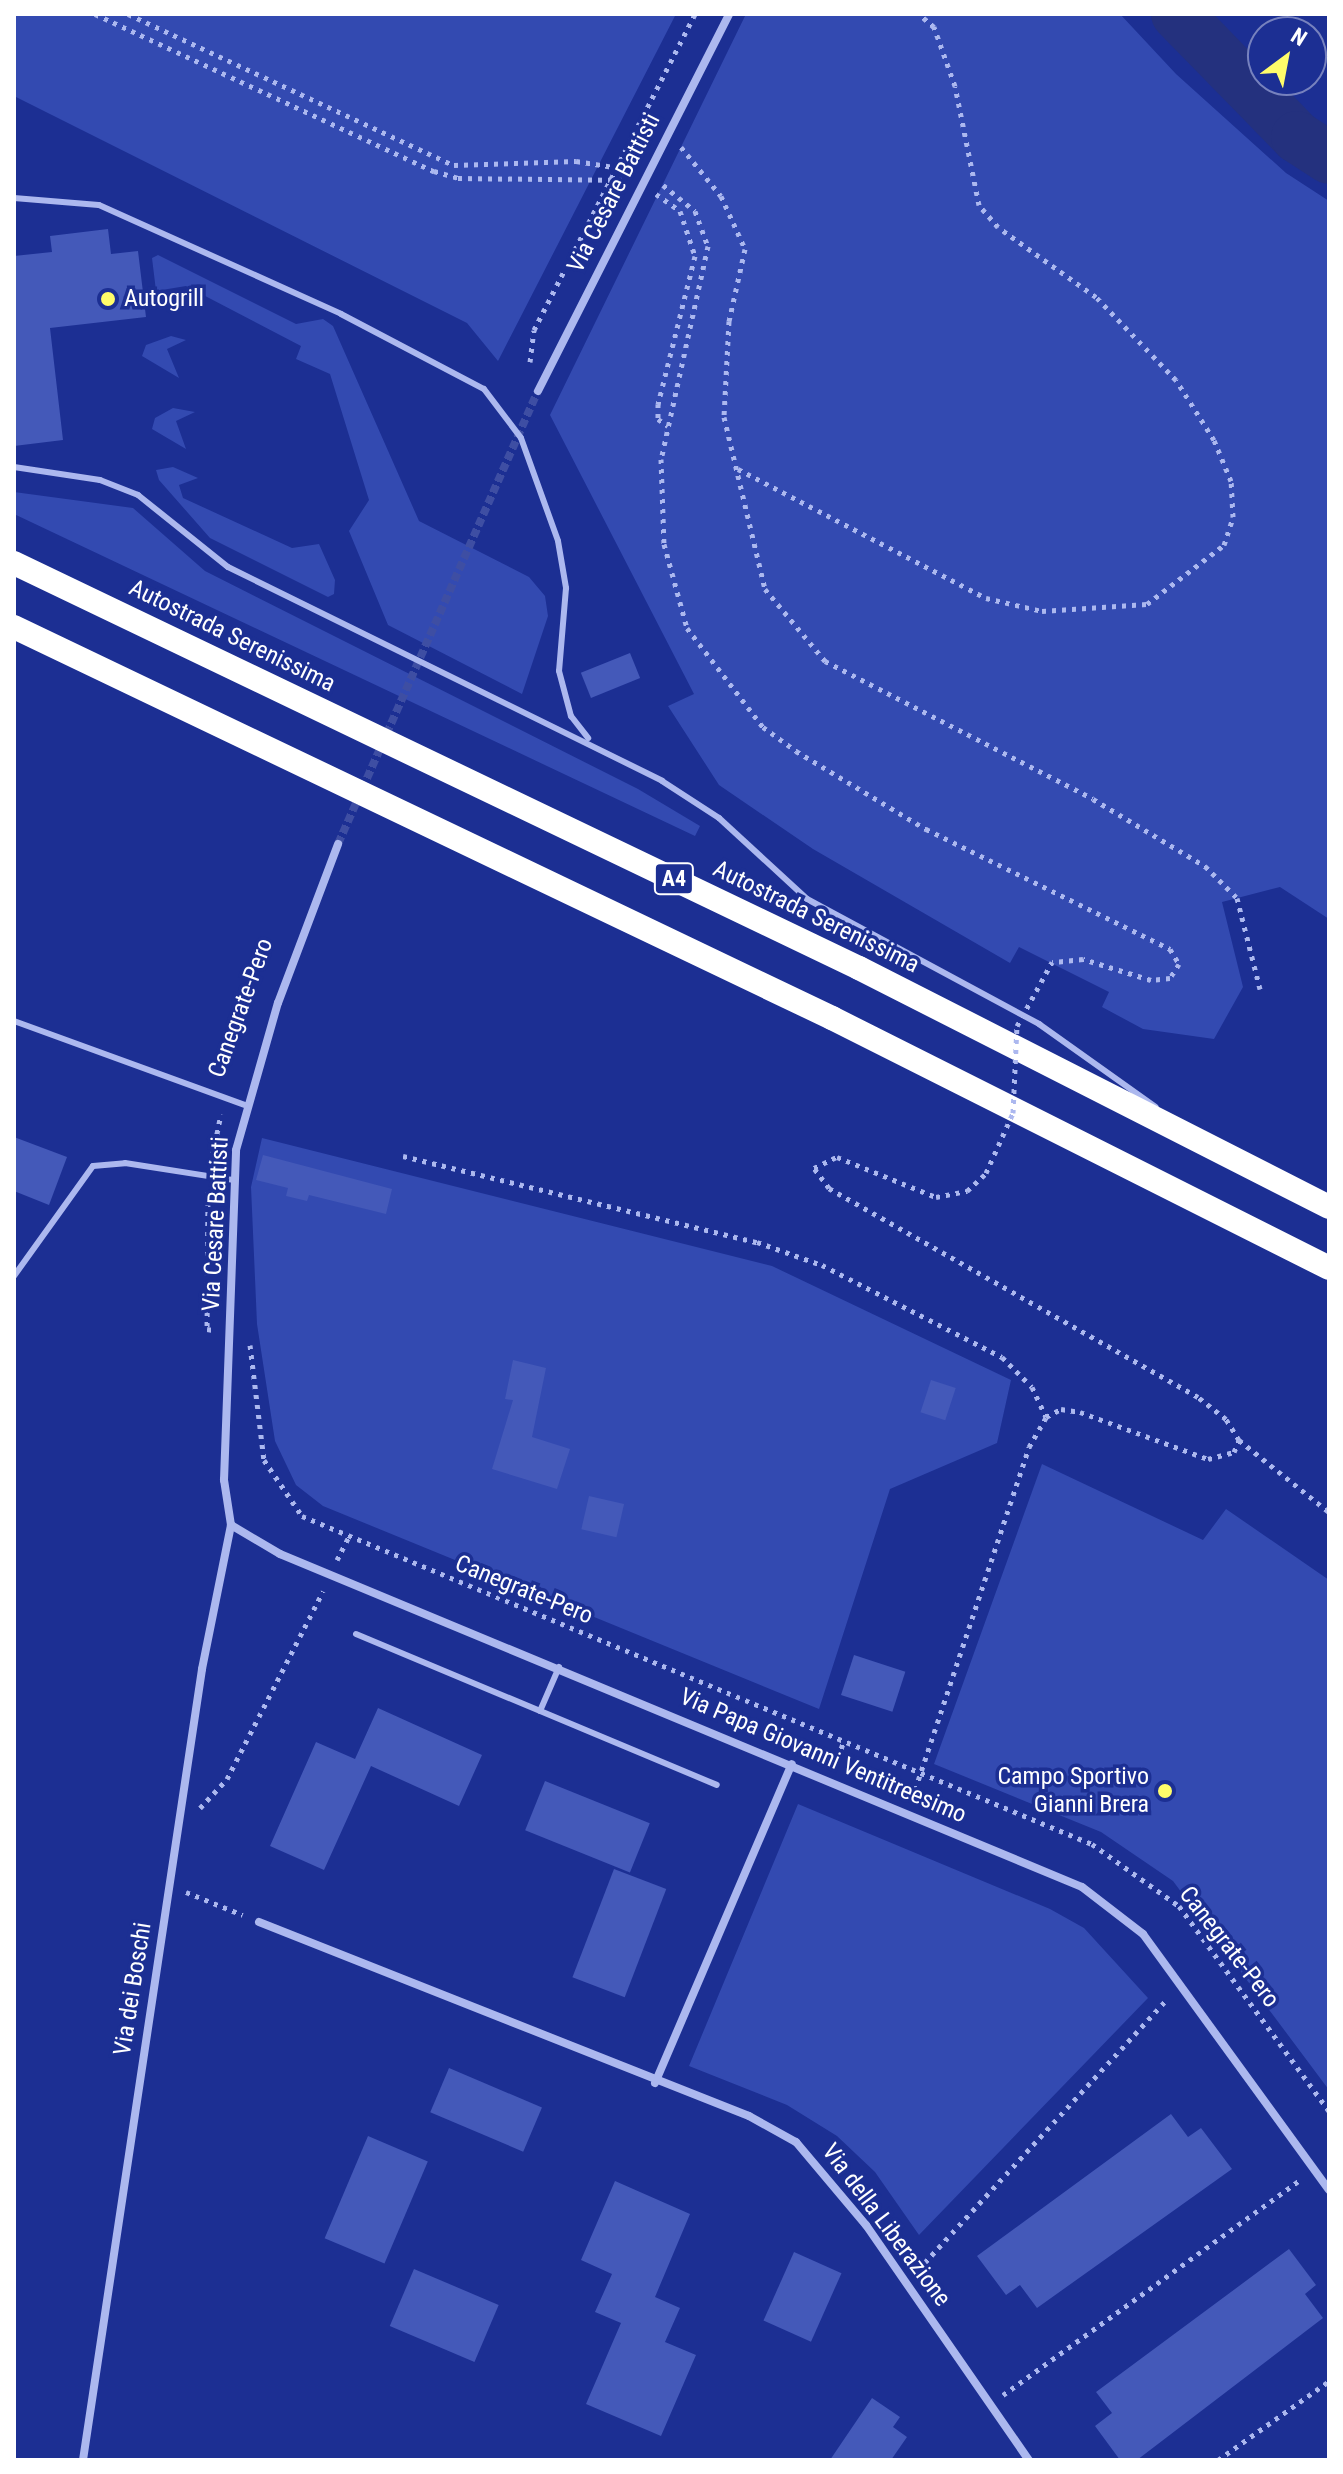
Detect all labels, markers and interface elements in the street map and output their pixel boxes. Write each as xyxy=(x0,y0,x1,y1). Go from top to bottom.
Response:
north arrow xyxy=(1247,16,1327,96)
text: N xyxy=(1287,23,1311,51)
street label: Via Cesare Battisti xyxy=(561,109,667,277)
place label: Autogrill xyxy=(124,285,204,313)
marker: Autogrill xyxy=(99,290,117,308)
street label: Autostrada Serenissima xyxy=(124,574,340,698)
street label: Autostrada Serenissima xyxy=(708,855,924,979)
road number: A4 xyxy=(652,861,696,897)
street label: Canegrate-Pero xyxy=(203,934,279,1082)
street label: Via Cesare Battisti xyxy=(197,1136,235,1312)
street label: Canegrate-Pero xyxy=(451,1549,597,1631)
street label: Via Papa Giovanni Ventitreesimo xyxy=(675,1682,971,1830)
place label: Campo Sportivo Gianni Brera xyxy=(997,1763,1149,1819)
marker: Campo Sportivo Gianni Brera xyxy=(1156,1782,1174,1800)
street label: Canegrate-Pero xyxy=(1173,1881,1285,2013)
street label: Via dei Boschi xyxy=(108,1920,158,2058)
street label: Via della Liberazione xyxy=(815,2138,957,2312)

